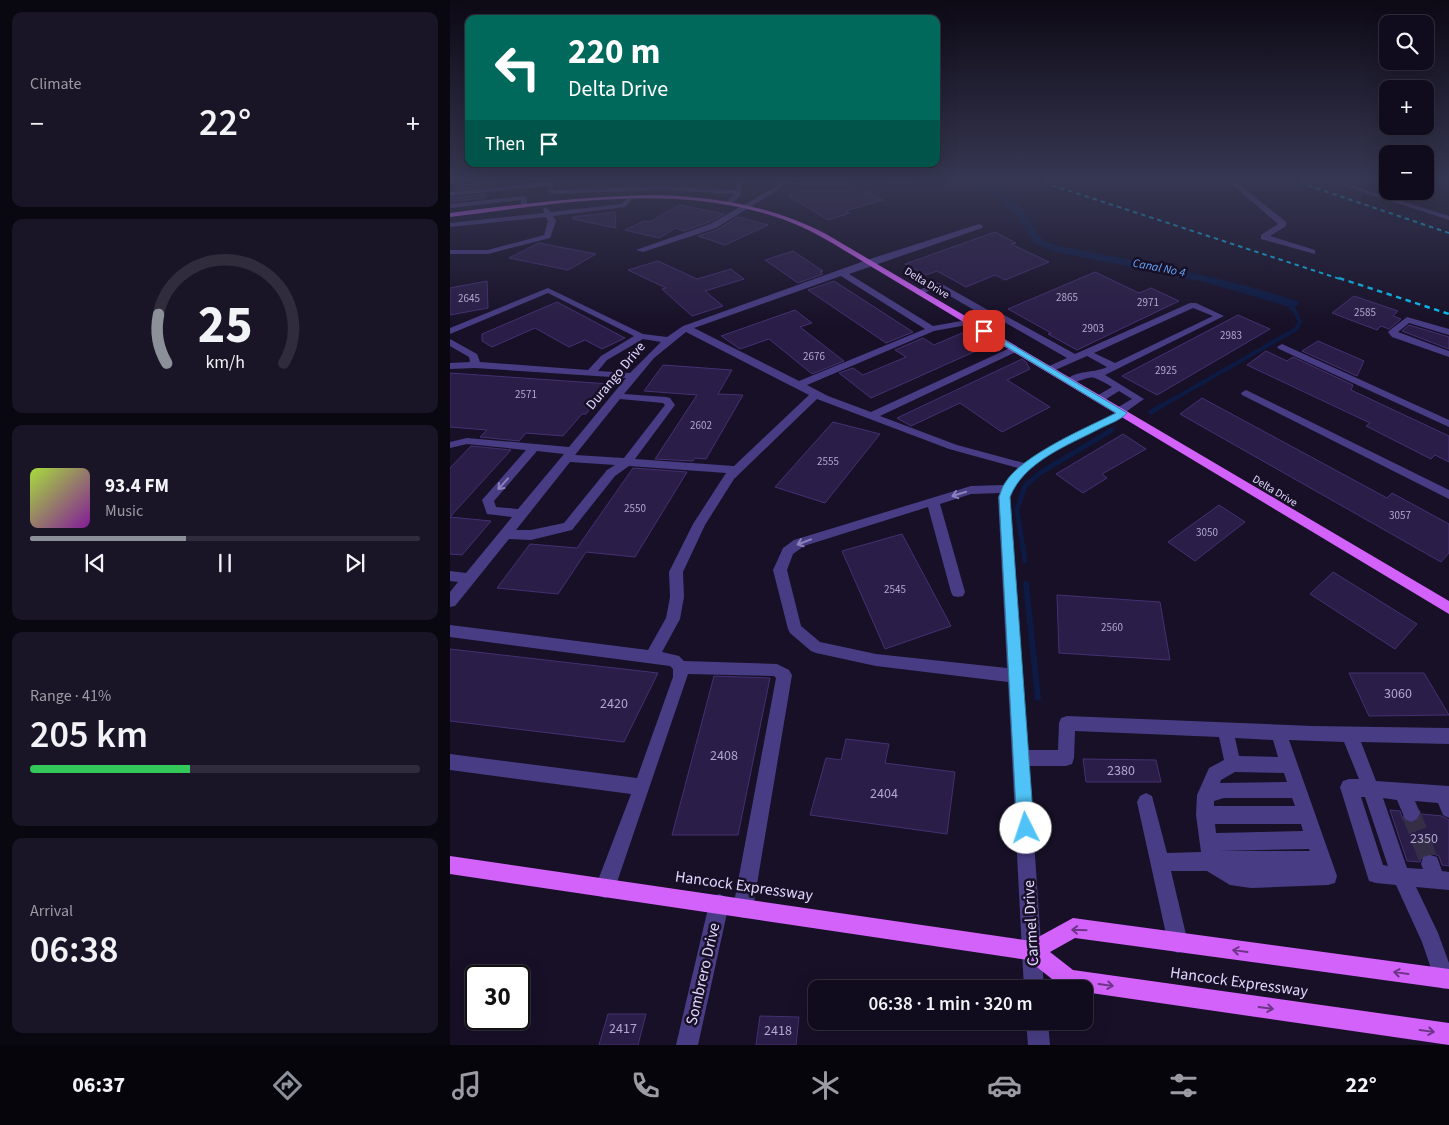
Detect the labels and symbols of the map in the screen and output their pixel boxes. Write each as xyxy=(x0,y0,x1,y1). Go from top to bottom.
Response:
water label: Canal No 4 xyxy=(1131,255,1187,281)
street label: Delta Drive xyxy=(902,264,953,303)
house number: 2865 xyxy=(1056,290,1078,305)
house number: 2645 xyxy=(458,291,480,306)
house number: 2971 xyxy=(1137,295,1159,310)
house number: 2585 xyxy=(1354,305,1376,320)
pin xyxy=(963,310,1005,352)
house number: 2903 xyxy=(1082,321,1104,336)
house number: 2983 xyxy=(1220,328,1242,343)
street label: Durango Drive xyxy=(582,338,650,414)
house number: 2676 xyxy=(803,349,825,364)
house number: 2925 xyxy=(1155,363,1177,378)
house number: 2571 xyxy=(515,387,537,402)
house number: 2602 xyxy=(690,418,712,433)
house number: 2555 xyxy=(817,454,839,469)
street label: Delta Drive xyxy=(1250,472,1301,511)
one-way arrow xyxy=(497,477,509,490)
one-way arrow xyxy=(952,489,968,499)
house number: 2550 xyxy=(624,501,646,516)
house number: 3057 xyxy=(1389,508,1411,523)
house number: 3050 xyxy=(1196,525,1218,540)
one-way arrow xyxy=(797,538,813,547)
house number: 2545 xyxy=(884,582,906,597)
house number: 2560 xyxy=(1101,620,1123,635)
house number: 3060 xyxy=(1384,684,1412,704)
house number: 2420 xyxy=(600,694,628,714)
house number: 2408 xyxy=(710,746,738,766)
house number: 2380 xyxy=(1107,761,1135,781)
house number: 2404 xyxy=(870,784,898,804)
position arrow xyxy=(999,801,1051,853)
house number: 2350 xyxy=(1410,829,1438,849)
street label: Hancock Expressway xyxy=(674,865,815,907)
street label: Carmel Drive xyxy=(1018,879,1044,966)
street label: Sombrero Drive xyxy=(681,921,725,1027)
one-way arrow xyxy=(1071,925,1087,935)
one-way arrow xyxy=(1232,946,1248,956)
street label: Hancock Expressway xyxy=(1169,961,1310,1003)
speed limit sign: 30 xyxy=(465,965,530,1030)
one-way arrow xyxy=(1393,968,1409,978)
one-way arrow xyxy=(1097,980,1113,990)
one-way arrow xyxy=(1258,1003,1274,1013)
house number: 2417 xyxy=(609,1019,637,1039)
house number: 2418 xyxy=(764,1021,792,1041)
one-way arrow xyxy=(1419,1026,1435,1036)

